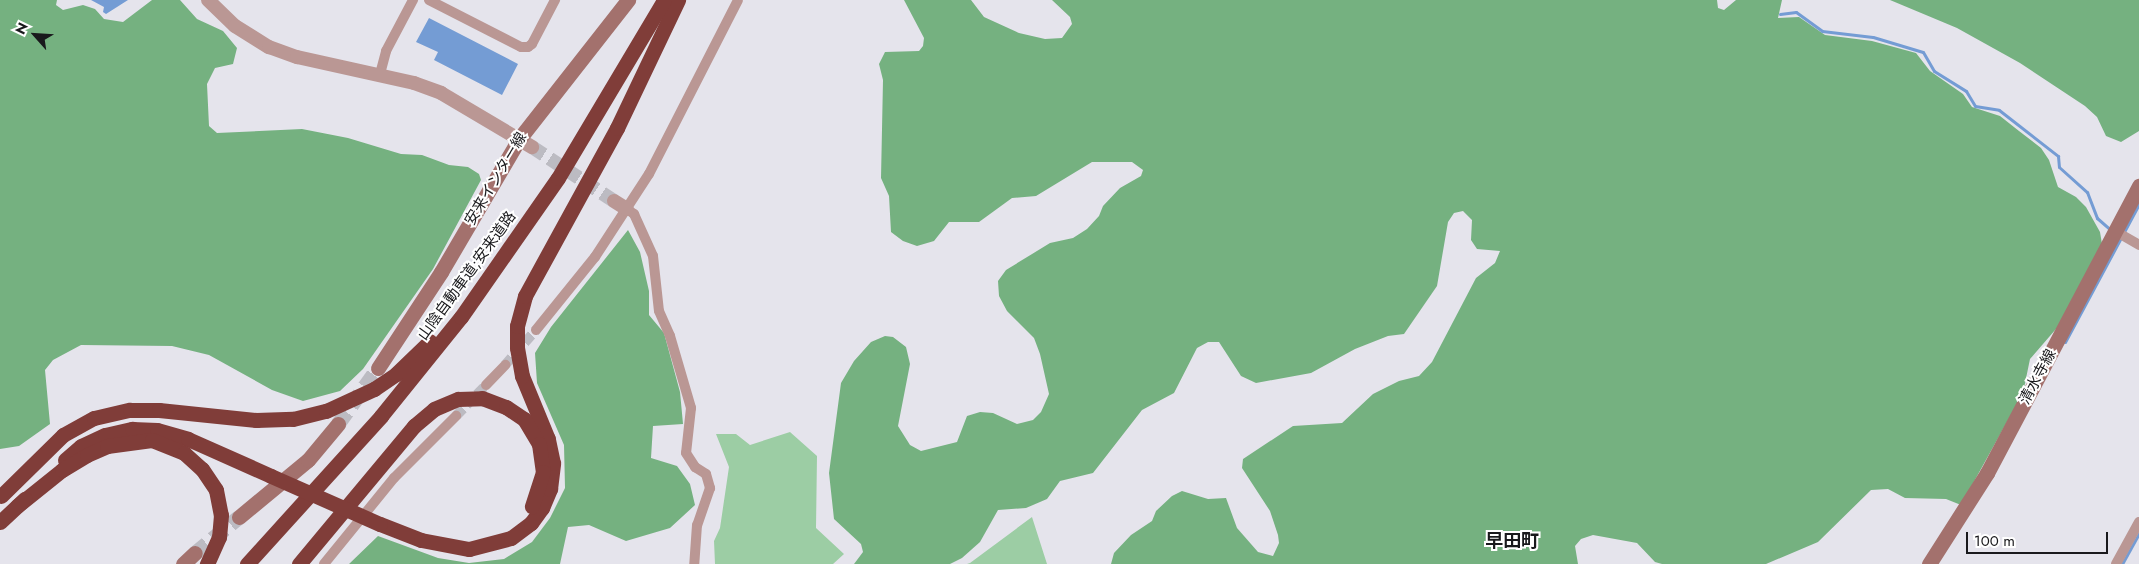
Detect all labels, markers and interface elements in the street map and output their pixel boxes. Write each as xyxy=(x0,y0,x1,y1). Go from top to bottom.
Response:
north arrow xyxy=(10,10,60,60)
text: N xyxy=(10,19,33,38)
street label: 安来インター線 xyxy=(461,129,531,229)
street label: 山陰自動車道;安来道路 xyxy=(414,208,520,344)
street label: 清水寺線 xyxy=(2016,346,2060,408)
scale bar xyxy=(1969,522,2112,554)
district label: 早田町 xyxy=(1485,530,1539,552)
text: 100 m xyxy=(1974,530,2015,552)

